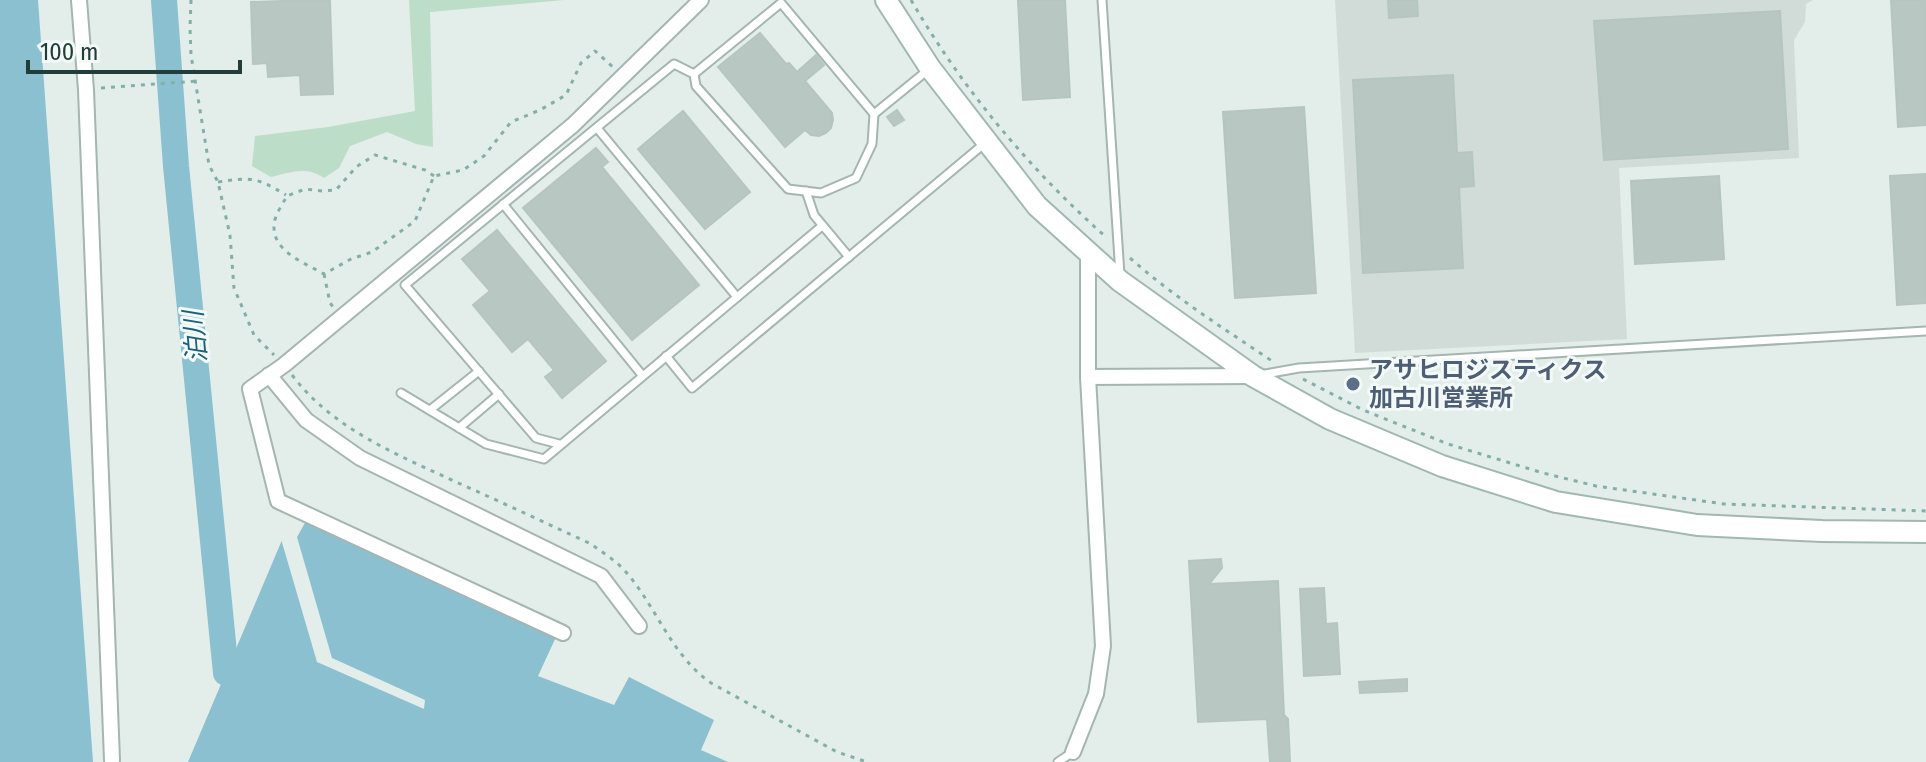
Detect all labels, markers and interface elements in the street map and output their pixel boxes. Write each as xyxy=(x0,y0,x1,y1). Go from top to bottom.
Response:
scale bar xyxy=(28,24,240,74)
text: 100 m xyxy=(40,38,98,66)
water label: 泊川 xyxy=(178,307,213,364)
place label: アサヒロジスティクス 加古川営業所 xyxy=(1369,356,1607,412)
marker: アサヒロジスティクス 加古川営業所 xyxy=(1344,375,1362,393)

